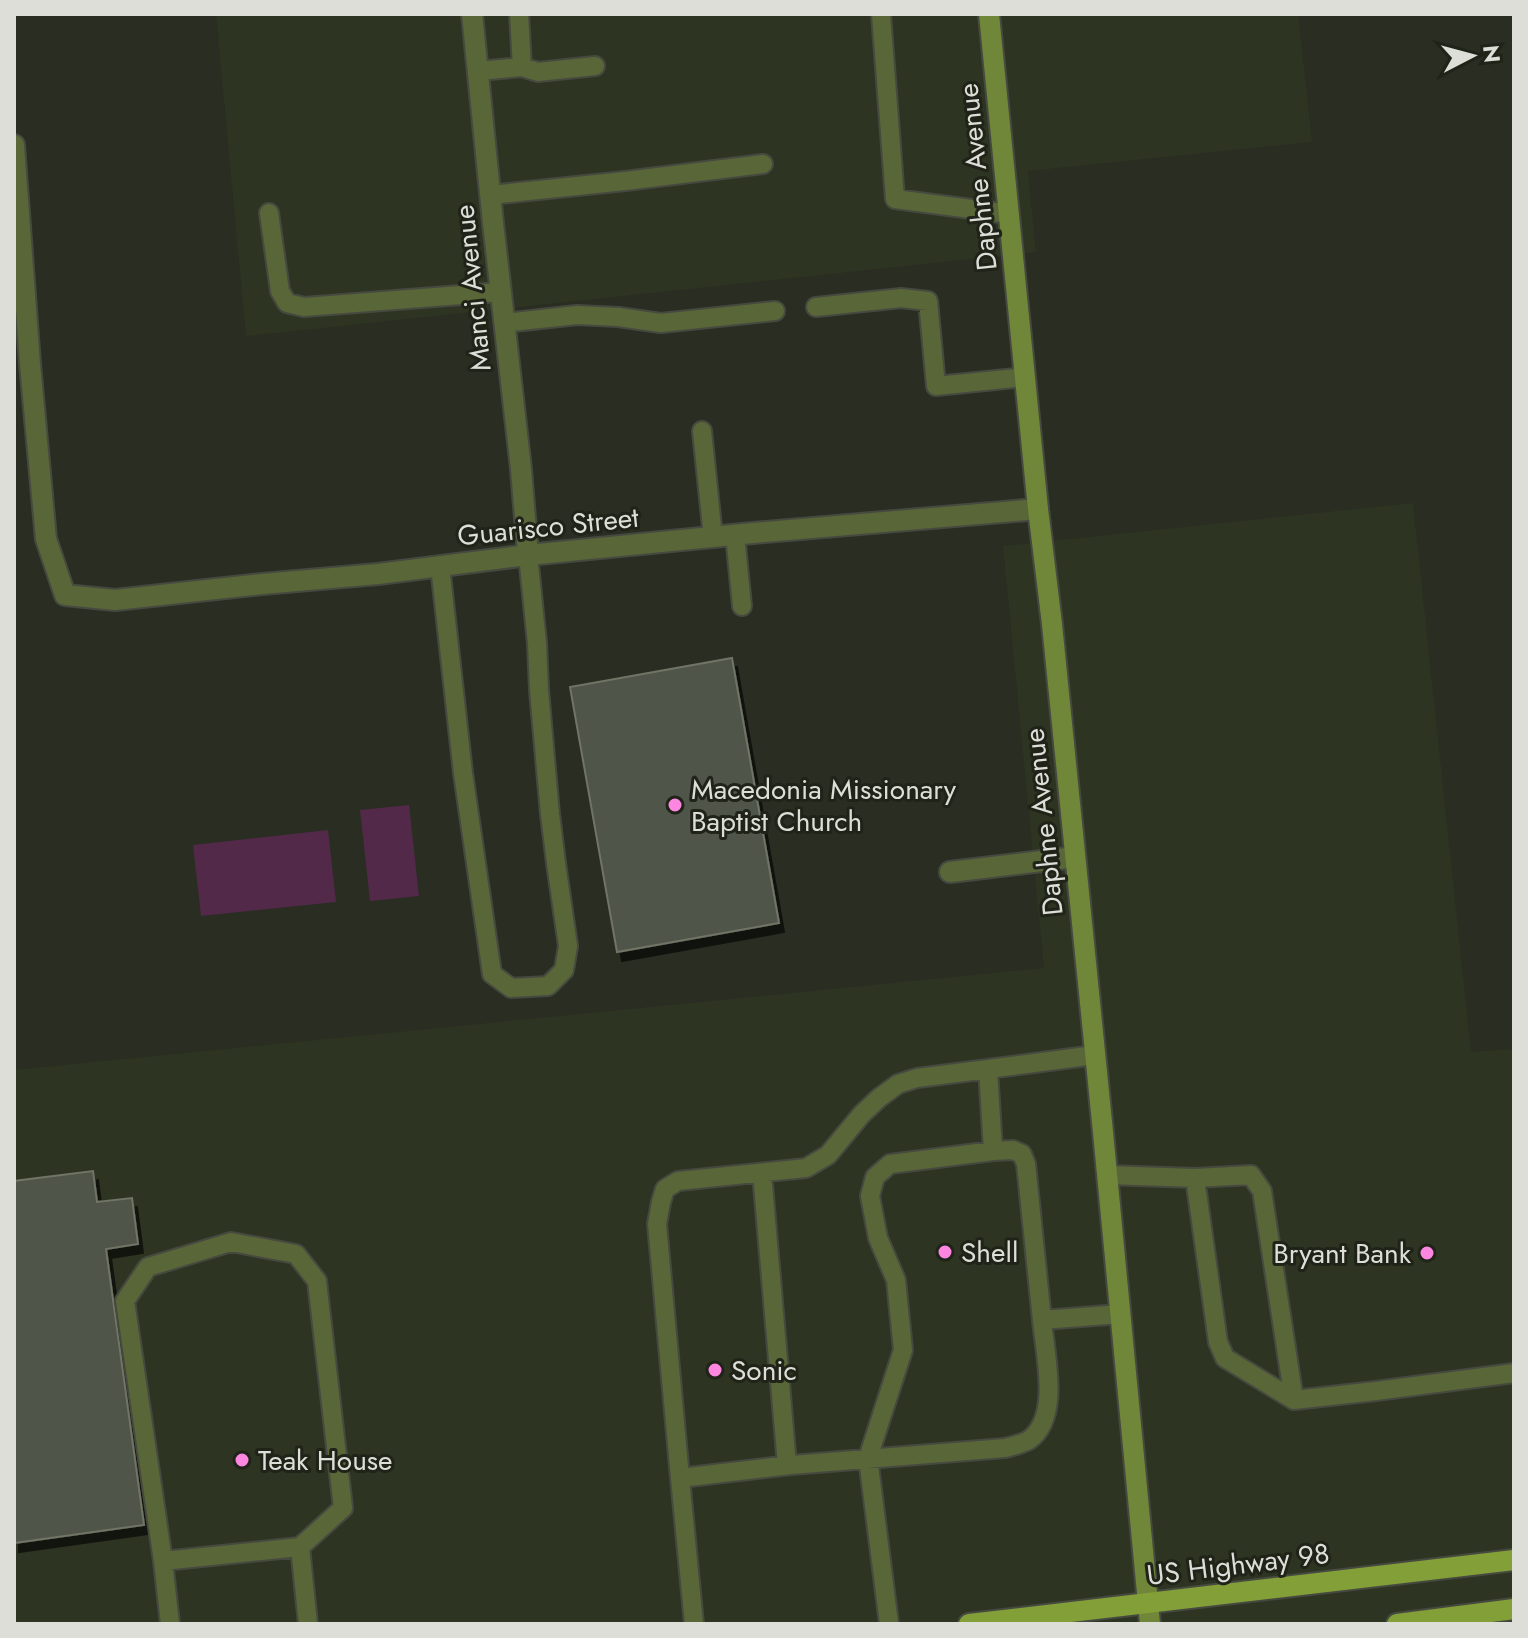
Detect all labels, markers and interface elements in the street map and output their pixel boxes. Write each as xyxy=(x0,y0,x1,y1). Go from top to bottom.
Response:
north arrow xyxy=(1432,16,1512,96)
text: N xyxy=(1475,44,1509,64)
street label: Daphne Avenue xyxy=(947,81,1008,273)
street label: Manci Avenue xyxy=(443,203,502,373)
street label: Guarisco Street xyxy=(455,497,641,556)
street label: Daphne Avenue xyxy=(1013,726,1074,918)
place label: Macedonia Missionary Baptist Church xyxy=(691,769,957,842)
marker: Macedonia Missionary Baptist Church xyxy=(666,796,684,814)
place label: Shell xyxy=(961,1232,1018,1273)
place label: Bryant Bank xyxy=(1273,1233,1412,1274)
marker: Shell xyxy=(936,1243,954,1261)
marker: Bryant Bank xyxy=(1418,1244,1436,1262)
place label: Sonic xyxy=(731,1350,797,1391)
marker: Sonic xyxy=(706,1361,724,1379)
place label: Teak House xyxy=(258,1440,393,1481)
marker: Teak House xyxy=(233,1451,251,1469)
street label: US Highway 98 xyxy=(1144,1533,1332,1596)

